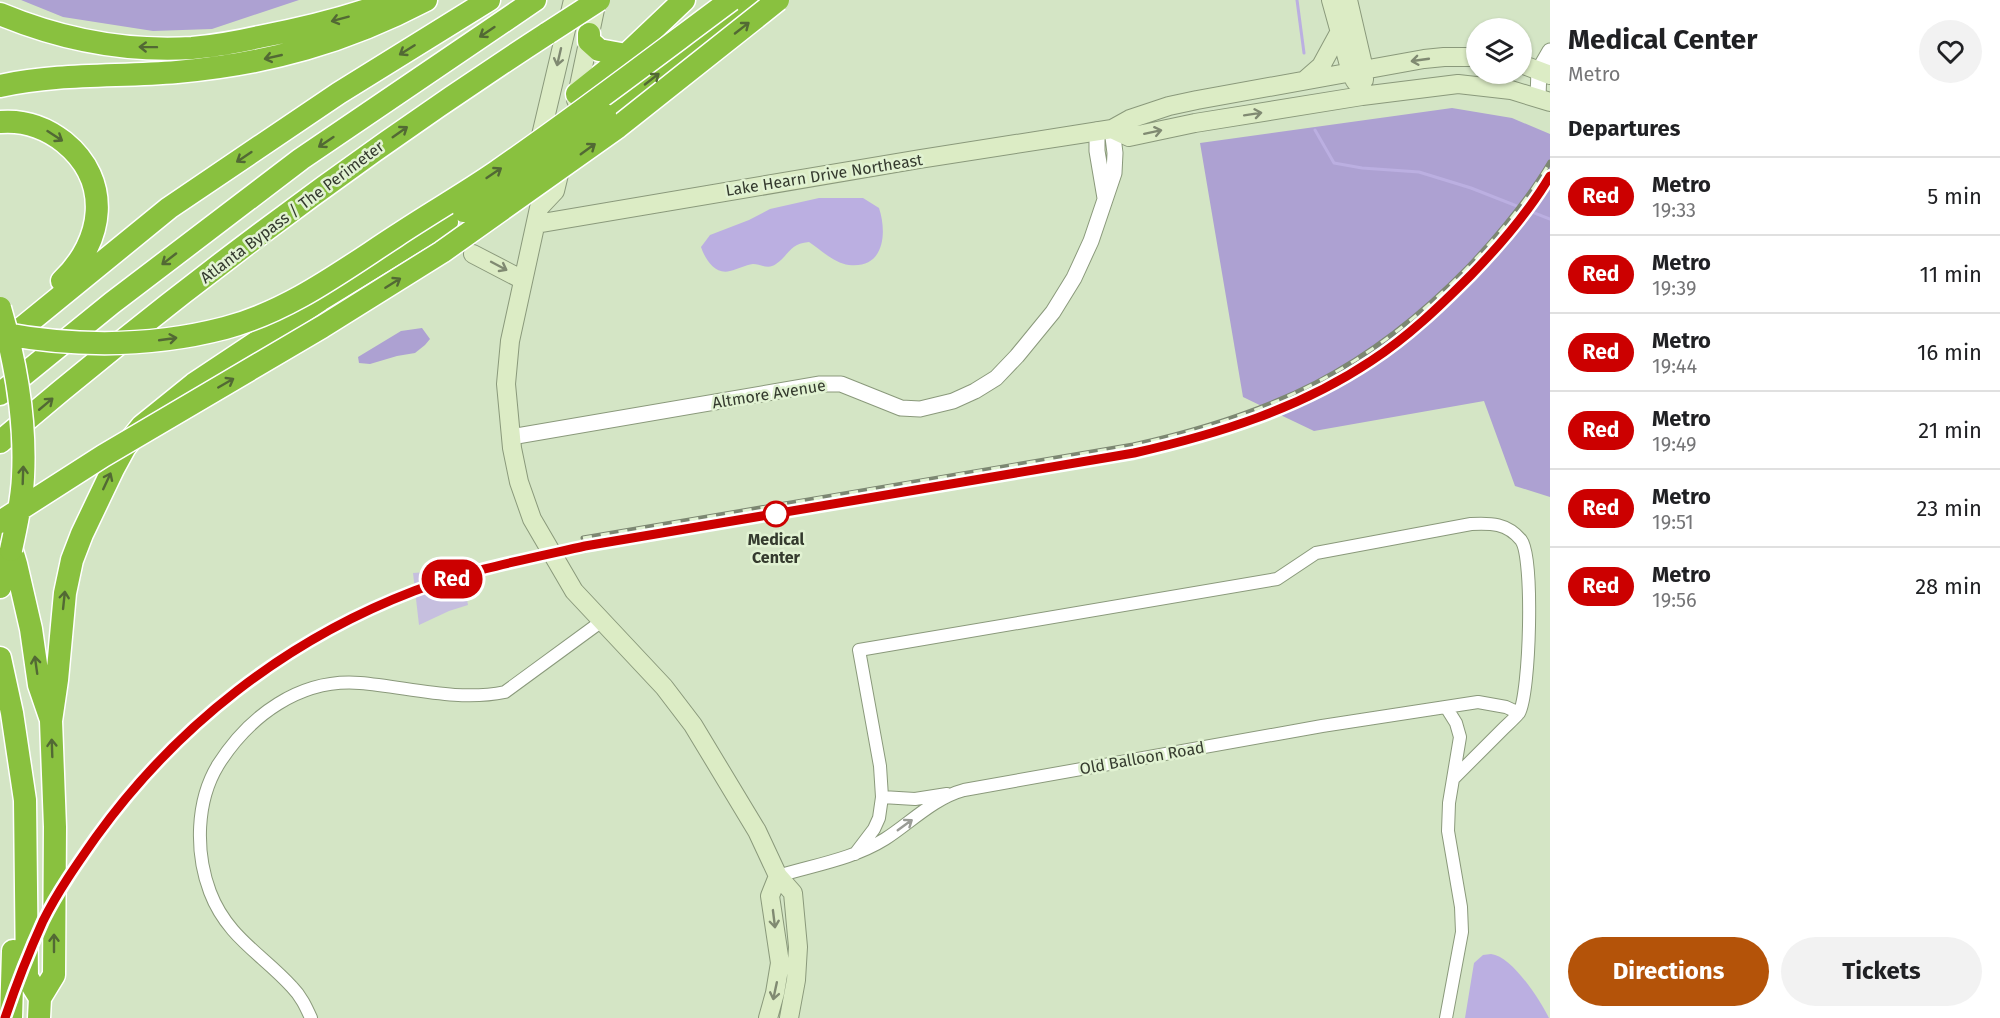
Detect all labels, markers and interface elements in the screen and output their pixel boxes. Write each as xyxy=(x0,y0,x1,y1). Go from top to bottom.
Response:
one-way arrow xyxy=(331,14,350,25)
map controls xyxy=(1466,18,1532,84)
button: layers xyxy=(1466,18,1532,84)
button: heart xyxy=(1919,20,1982,83)
one-way arrow xyxy=(733,22,749,35)
text: Medical Center xyxy=(1568,23,1757,56)
one-way arrow xyxy=(479,26,495,38)
one-way arrow xyxy=(139,41,159,53)
one-way arrow xyxy=(399,45,416,57)
one-way arrow xyxy=(552,47,564,66)
one-way arrow xyxy=(264,51,283,63)
one-way arrow xyxy=(1411,55,1430,66)
text: Metro xyxy=(1568,62,1620,86)
one-way arrow xyxy=(643,73,659,86)
one-way arrow xyxy=(1243,109,1263,120)
text: Departures xyxy=(1568,115,1680,142)
one-way arrow xyxy=(392,126,408,138)
one-way arrow xyxy=(1143,126,1162,137)
one-way arrow xyxy=(46,131,63,143)
street label: Atlanta Bypass / The Perimeter xyxy=(196,136,388,287)
one-way arrow xyxy=(317,136,334,149)
one-way arrow xyxy=(580,143,596,155)
street label: Lake Hearn Drive Northeast xyxy=(724,150,924,200)
one-way arrow xyxy=(236,151,252,163)
one-way arrow xyxy=(485,167,502,179)
text: Metro xyxy=(1652,171,1711,198)
text: Red xyxy=(1583,183,1619,209)
text: 5 min xyxy=(1927,183,1982,210)
text: 19:33 xyxy=(1652,198,1696,222)
text: Metro xyxy=(1652,249,1711,276)
one-way arrow xyxy=(161,252,177,265)
one-way arrow xyxy=(489,261,507,272)
text: Red xyxy=(1583,261,1619,287)
text: 11 min xyxy=(1919,261,1982,288)
one-way arrow xyxy=(384,276,401,288)
text: 19:39 xyxy=(1652,276,1696,300)
text: Metro xyxy=(1652,327,1711,354)
one-way arrow xyxy=(157,333,177,344)
text: Red xyxy=(1583,339,1619,365)
text: 16 min xyxy=(1917,339,1982,366)
text: 19:44 xyxy=(1652,354,1697,378)
street label: Altmore Avenue xyxy=(711,376,827,412)
one-way arrow xyxy=(217,377,234,389)
one-way arrow xyxy=(38,397,54,410)
text: Metro xyxy=(1652,405,1711,432)
text: Red xyxy=(1583,417,1619,443)
text: 21 min xyxy=(1918,417,1982,444)
text: 19:49 xyxy=(1652,432,1697,456)
one-way arrow xyxy=(17,465,28,485)
one-way arrow xyxy=(102,473,114,491)
text: Metro xyxy=(1652,483,1711,510)
text: Red xyxy=(1583,495,1619,521)
text: 23 min xyxy=(1916,495,1982,522)
marker: Medical Center xyxy=(763,501,789,527)
text: 19:51 xyxy=(1652,510,1694,534)
place label: Medical Center xyxy=(748,530,804,567)
line badge: Red xyxy=(418,560,486,598)
text: Metro xyxy=(1652,561,1711,588)
text: Red xyxy=(434,566,470,592)
text: Red xyxy=(1583,573,1619,599)
text: 28 min xyxy=(1915,573,1982,600)
text: 19:56 xyxy=(1652,588,1697,612)
one-way arrow xyxy=(59,591,70,611)
one-way arrow xyxy=(30,656,41,675)
street label: Old Balloon Road xyxy=(1078,738,1206,778)
one-way arrow xyxy=(46,739,58,759)
one-way arrow xyxy=(896,819,912,831)
one-way arrow xyxy=(768,909,779,928)
one-way arrow xyxy=(48,934,60,954)
button: Directions xyxy=(1568,937,1769,1006)
button: Tickets xyxy=(1781,937,1982,1006)
one-way arrow xyxy=(769,981,780,1000)

